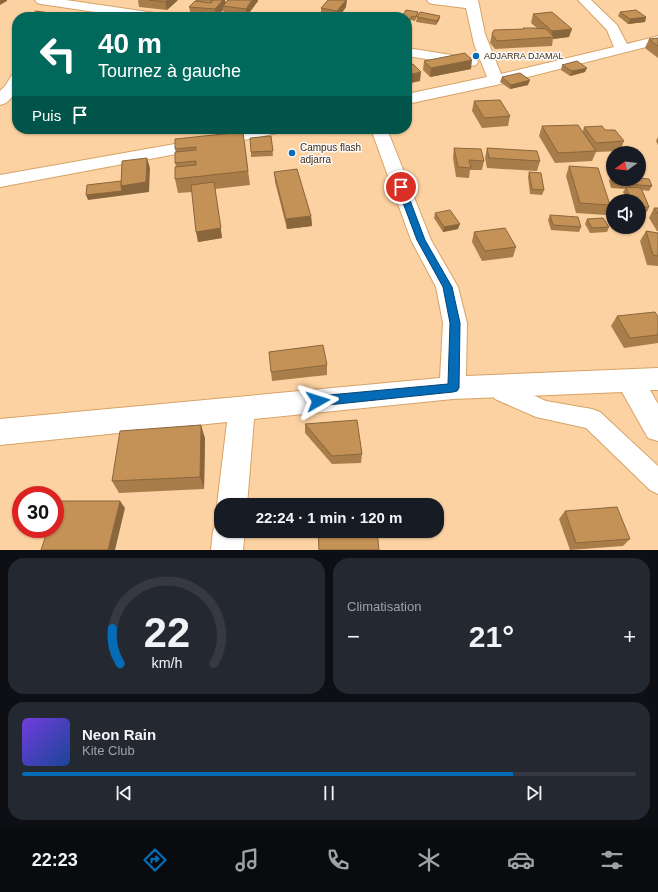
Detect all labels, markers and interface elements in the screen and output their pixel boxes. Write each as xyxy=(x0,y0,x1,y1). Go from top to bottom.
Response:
icon: left xyxy=(32,28,84,80)
text: 40 m xyxy=(98,28,162,59)
marker: ADJARRA DJAMAL xyxy=(471,51,481,61)
place label: ADJARRA DJAMAL xyxy=(484,51,564,61)
text: Tournez à gauche xyxy=(98,61,241,81)
icon: arrive xyxy=(69,104,91,126)
text: Puis xyxy=(32,107,61,124)
place label: Campus flash adjarra xyxy=(300,142,361,165)
north arrow xyxy=(606,146,646,186)
map controls xyxy=(606,146,646,234)
marker: Campus flash adjarra xyxy=(287,148,297,158)
pin xyxy=(384,170,418,204)
icon: arrive xyxy=(390,176,412,198)
button: sound xyxy=(606,194,646,234)
position arrow xyxy=(297,380,339,422)
speed limit sign: 30 xyxy=(12,486,64,538)
text: 22:24 · 1 min · 120 m xyxy=(256,509,402,526)
text: Climatisation xyxy=(347,599,421,614)
text: 22 xyxy=(143,609,190,656)
text: 21° xyxy=(469,620,514,653)
text: − xyxy=(347,624,360,649)
text: + xyxy=(623,624,636,649)
text: km/h xyxy=(151,655,182,671)
text: Neon Rain xyxy=(82,726,156,743)
text: Kite Club xyxy=(82,743,135,758)
icon: previous xyxy=(113,782,135,804)
icon: pause xyxy=(318,782,340,804)
icon: next xyxy=(523,782,545,804)
icon: directions xyxy=(141,846,169,874)
icon: music xyxy=(233,846,261,874)
icon: phone xyxy=(324,846,352,874)
icon: climate xyxy=(415,846,443,874)
icon: car xyxy=(507,846,535,874)
icon: filters xyxy=(598,846,626,874)
text: 22:23 xyxy=(32,850,78,870)

